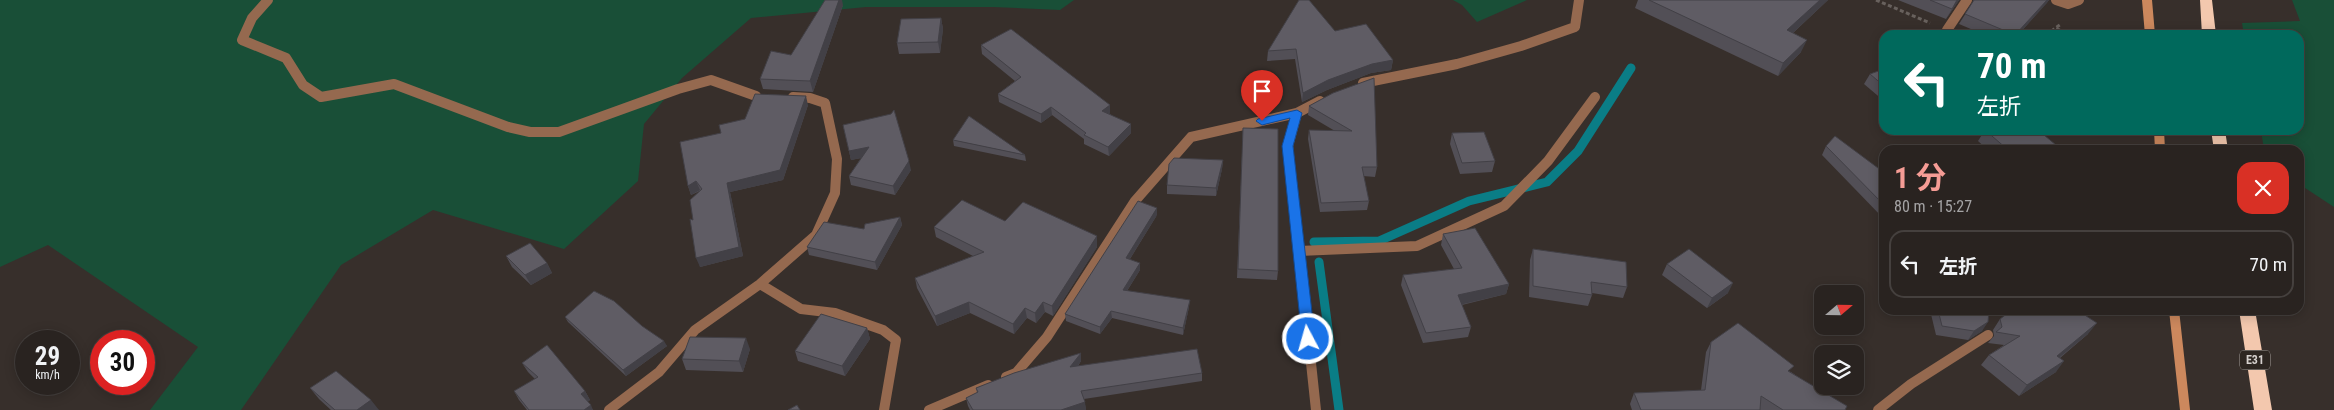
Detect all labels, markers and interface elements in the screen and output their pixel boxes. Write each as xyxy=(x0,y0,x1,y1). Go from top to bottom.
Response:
text: 70 m xyxy=(1977,46,2046,87)
icon: left xyxy=(1894,50,1959,115)
pin xyxy=(1241,70,1283,121)
icon: arrive xyxy=(1248,77,1276,105)
text: 左折 xyxy=(1977,94,2021,119)
text: 1 分 xyxy=(1894,160,1946,195)
button: close xyxy=(2237,162,2289,214)
text: 80 m · 15:27 xyxy=(1894,197,1972,216)
icon: left xyxy=(1896,250,1924,278)
text: 70 m xyxy=(2250,253,2287,276)
text: 左折 xyxy=(1939,255,1977,278)
north arrow xyxy=(1814,285,1864,335)
map controls xyxy=(1814,285,1864,395)
position arrow xyxy=(1281,312,1333,364)
speed limit sign: 30 xyxy=(90,330,155,395)
text: 29 xyxy=(35,342,60,371)
button: layers xyxy=(1814,345,1864,395)
road number: E31 xyxy=(2240,350,2270,370)
text: km/h xyxy=(35,368,60,382)

